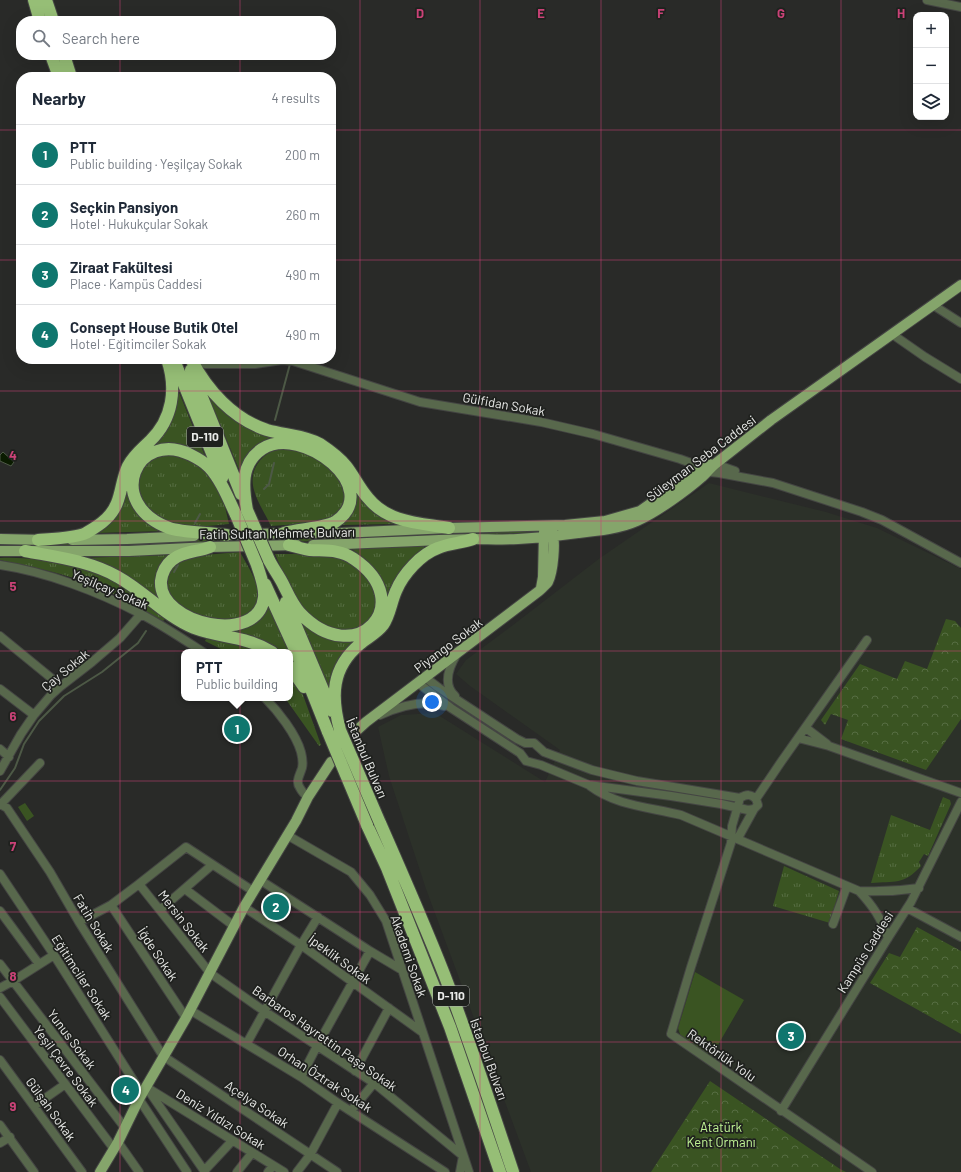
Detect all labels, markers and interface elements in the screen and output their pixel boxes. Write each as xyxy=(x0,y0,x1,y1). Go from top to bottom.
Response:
text: D xyxy=(416,5,424,21)
text: E xyxy=(537,5,545,21)
text: F xyxy=(657,5,665,21)
text: G xyxy=(777,5,785,21)
text: H xyxy=(897,5,905,21)
map controls xyxy=(913,12,949,120)
button: + xyxy=(913,12,949,48)
search box xyxy=(16,16,336,60)
icon: search xyxy=(30,27,52,49)
text: Search here xyxy=(62,29,140,47)
button: − xyxy=(913,48,949,84)
button: layers xyxy=(913,84,949,120)
text: Nearby xyxy=(32,88,86,108)
text: 4 results xyxy=(272,90,320,106)
text: PTT xyxy=(70,138,97,156)
text: 1 xyxy=(43,147,47,163)
text: 200 m xyxy=(285,147,320,163)
text: Public building · Yeşilçay Sokak xyxy=(70,156,242,172)
text: Seçkin Pansiyon xyxy=(70,198,178,216)
text: 2 xyxy=(41,207,49,223)
text: 260 m xyxy=(286,207,320,223)
text: Hotel · Hukukçular Sokak xyxy=(70,216,208,232)
text: Ziraat Fakültesi xyxy=(70,258,173,276)
text: 3 xyxy=(41,267,49,283)
text: 490 m xyxy=(285,267,320,283)
text: Place · Kampüs Caddesi xyxy=(70,276,202,292)
text: Consept House Butik Otel xyxy=(70,318,238,336)
text: 4 xyxy=(41,327,49,343)
text: 490 m xyxy=(285,327,320,343)
text: Hotel · Eğitimciler Sokak xyxy=(70,336,206,352)
street label: Gülfidan Sokak xyxy=(461,389,547,419)
street label: Süleyman Seba Caddesi xyxy=(643,412,759,504)
road number: D-110 xyxy=(187,427,223,447)
text: 4 xyxy=(9,447,17,463)
street label: Fatih Sultan Mehmet Bulvarı xyxy=(199,524,355,542)
street label: Yeşilçay Sokak xyxy=(69,566,151,613)
text: 5 xyxy=(9,578,17,594)
street label: Piyango Sokak xyxy=(411,614,486,676)
street label: Çay Sokak xyxy=(38,645,92,695)
popup xyxy=(181,649,293,701)
text: PTT xyxy=(196,658,222,676)
text: Public building xyxy=(196,676,278,692)
your location xyxy=(422,692,442,712)
text: 6 xyxy=(10,708,17,724)
pin: 1 xyxy=(224,714,250,744)
street label: İstanbul Bulvarı xyxy=(343,715,391,801)
text: 7 xyxy=(10,838,17,854)
street label: Mersin Sokak xyxy=(155,887,213,956)
street label: Fatih Sokak xyxy=(70,891,118,956)
pin: 2 xyxy=(263,892,289,922)
street label: Kampüs Caddesi xyxy=(833,908,897,996)
street label: Akademi Sokak xyxy=(387,913,431,1000)
street label: İğde Sokak xyxy=(134,924,182,984)
street label: Eğitimciler Sokak xyxy=(48,931,116,1023)
street label: İpeklik Sokak xyxy=(306,931,375,987)
text: 8 xyxy=(9,968,17,984)
street label: Barbaros Hayrettin Paşa Sokak xyxy=(250,982,401,1094)
road number: D-110 xyxy=(433,986,469,1006)
street label: Yunus Sokak xyxy=(44,1006,100,1073)
street label: İstanbul Bulvarı xyxy=(467,1016,511,1102)
pin: 3 xyxy=(778,1021,804,1051)
street label: Yeşil Çevre Sokak xyxy=(30,1022,102,1110)
street label: Rektörlük Yolu xyxy=(685,1025,759,1085)
street label: Orhan Öztrak Sokak xyxy=(275,1043,376,1116)
street label: Gülşah Sokak xyxy=(23,1074,80,1144)
pin: 4 xyxy=(113,1075,139,1105)
street label: Açelya Sokak xyxy=(222,1077,292,1132)
street label: Deniz Yıldızı Sokak xyxy=(174,1085,269,1153)
text: 9 xyxy=(10,1098,17,1114)
park label: Atatürk Kent Ormanı xyxy=(687,1119,756,1150)

